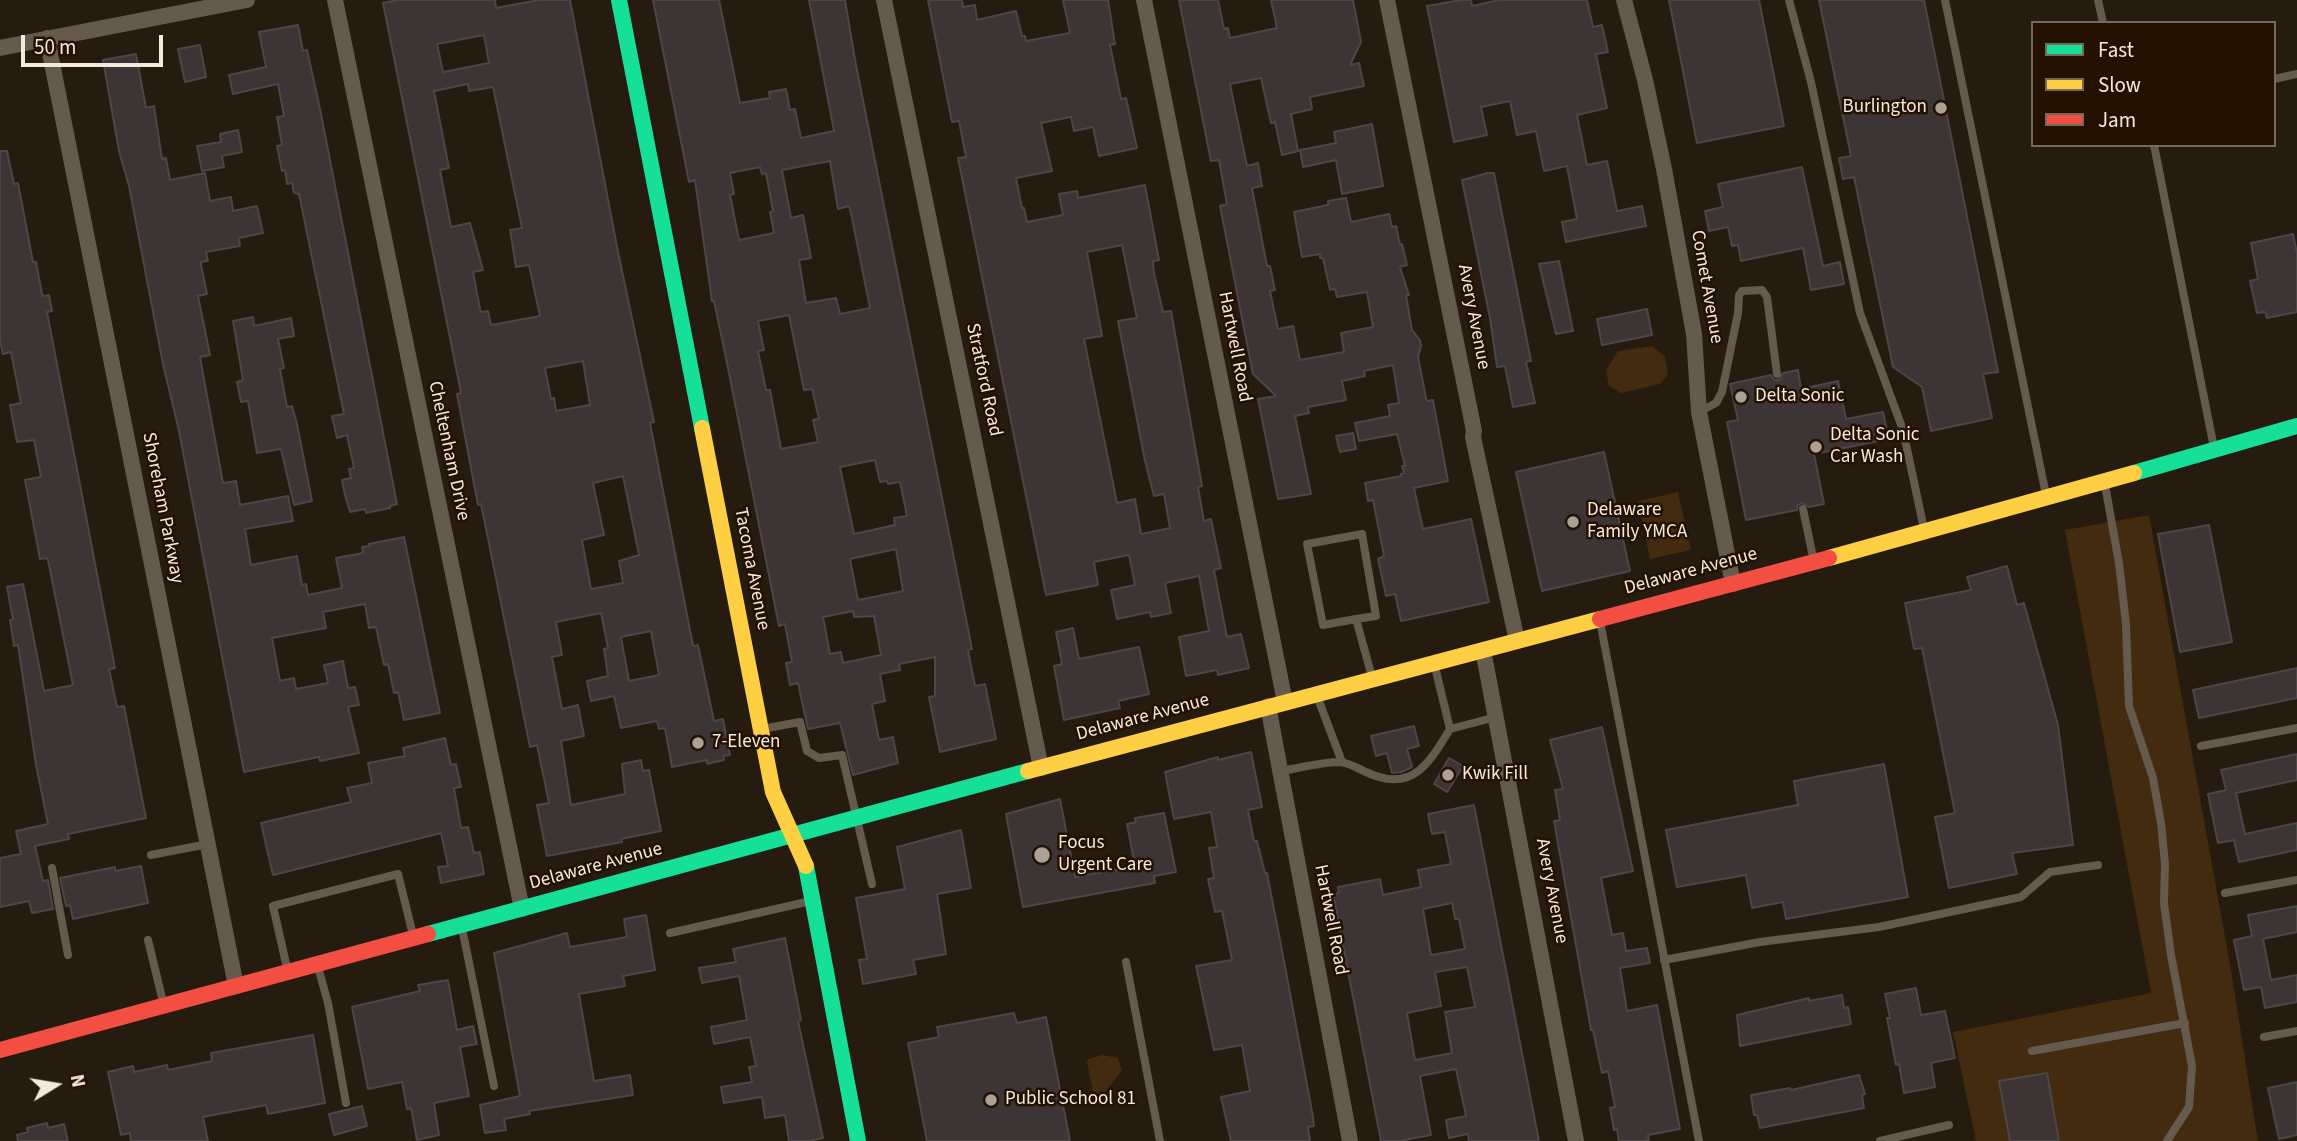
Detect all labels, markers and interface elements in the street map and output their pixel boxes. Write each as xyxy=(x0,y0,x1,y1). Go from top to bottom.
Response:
scale bar xyxy=(24,21,166,65)
legend xyxy=(2031,21,2276,147)
text: 50 m xyxy=(34,32,76,62)
text: Fast xyxy=(2098,35,2134,65)
text: Slow xyxy=(2098,70,2141,100)
place label: Burlington xyxy=(1843,97,1927,119)
marker: Burlington xyxy=(1933,100,1949,116)
text: Jam xyxy=(2098,105,2136,135)
street label: Comet Avenue xyxy=(1685,228,1727,346)
street label: Avery Avenue xyxy=(1452,262,1494,372)
street label: Hartwell Road xyxy=(1212,290,1256,404)
street label: Stratford Road xyxy=(960,321,1006,439)
street label: Cheltenham Drive xyxy=(422,379,474,523)
place label: Delta Sonic xyxy=(1755,386,1845,408)
marker: Delta Sonic xyxy=(1733,389,1749,405)
place label: Delta Sonic Car Wash xyxy=(1830,425,1920,469)
street label: Shoreham Parkway xyxy=(136,430,188,586)
marker: Delta Sonic Car Wash xyxy=(1808,439,1824,455)
place label: Delaware Family YMCA xyxy=(1587,500,1687,544)
street label: Tacoma Avenue xyxy=(728,506,774,632)
marker: Delaware Family YMCA xyxy=(1565,514,1581,530)
street label: Delaware Avenue xyxy=(1622,543,1760,601)
street label: Delaware Avenue xyxy=(1074,689,1212,747)
place label: 7-Eleven xyxy=(712,732,780,754)
marker: 7-Eleven xyxy=(690,735,706,751)
place label: Kwik Fill xyxy=(1462,764,1528,786)
marker: Kwik Fill xyxy=(1440,767,1456,783)
place label: Focus Urgent Care xyxy=(1058,833,1152,877)
street label: Avery Avenue xyxy=(1530,836,1572,946)
street label: Delaware Avenue xyxy=(527,838,665,896)
marker: Focus Urgent Care xyxy=(1032,845,1052,865)
street label: Hartwell Road xyxy=(1308,863,1352,977)
north arrow xyxy=(21,1050,91,1120)
text: N xyxy=(63,1072,92,1090)
place label: Public School 81 xyxy=(1005,1089,1136,1111)
marker: Public School 81 xyxy=(983,1092,999,1108)

